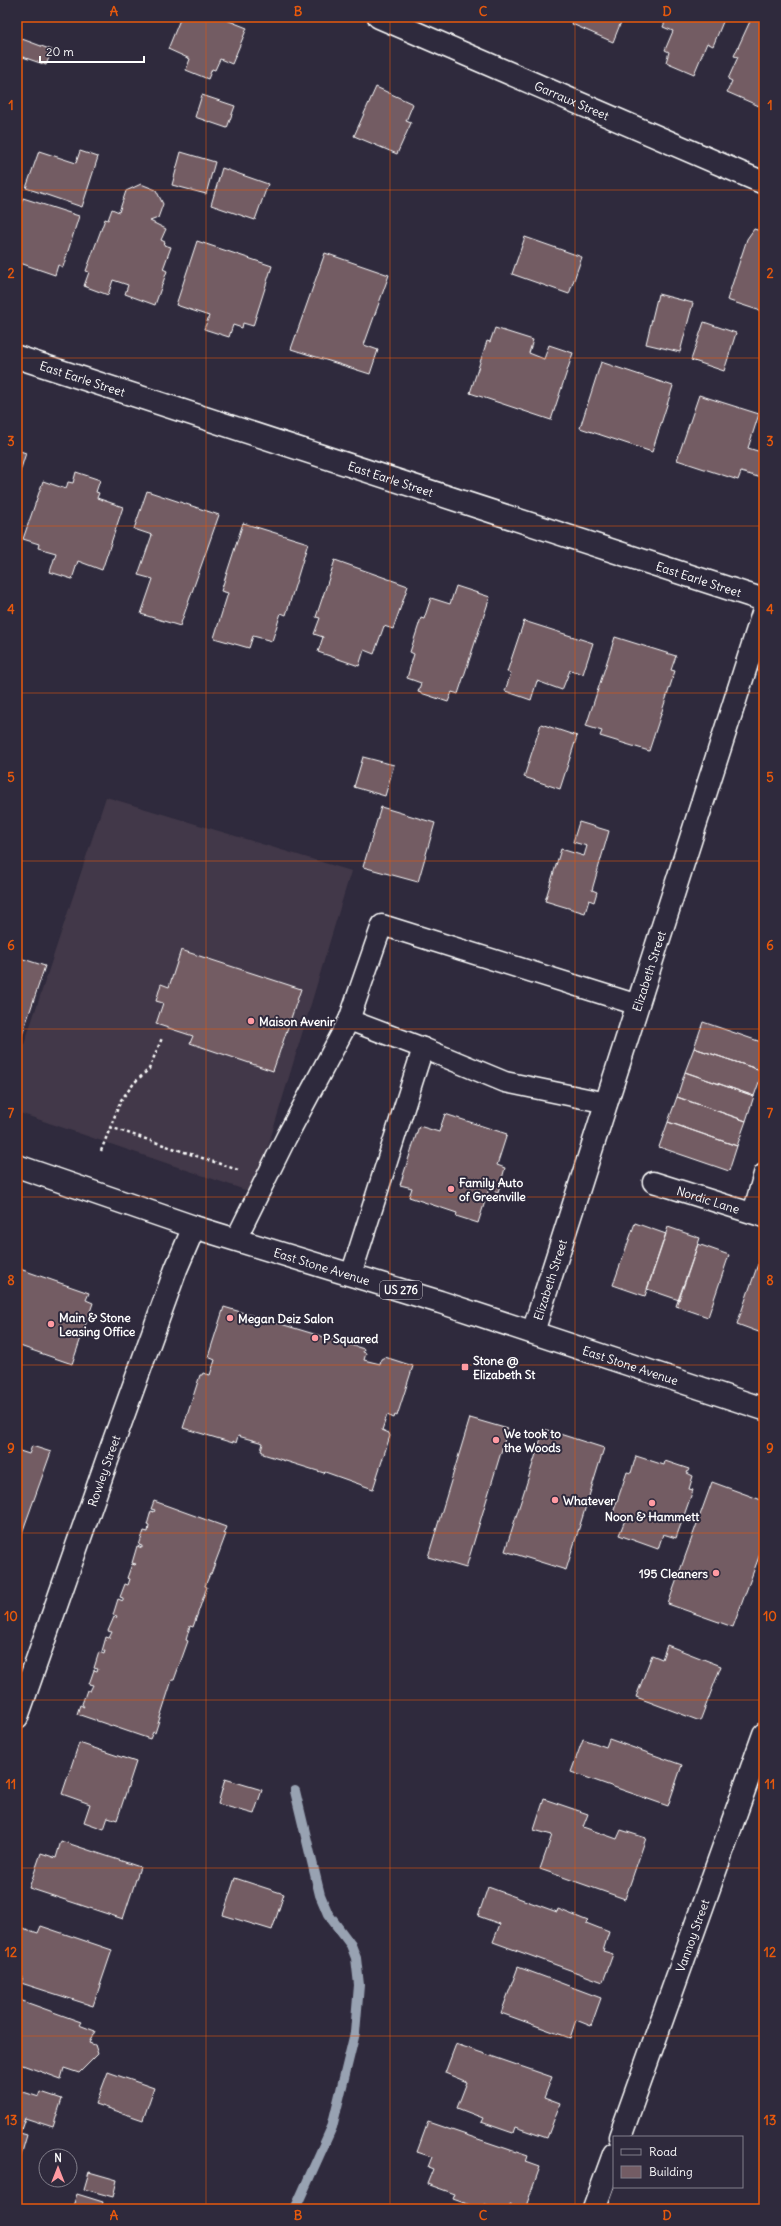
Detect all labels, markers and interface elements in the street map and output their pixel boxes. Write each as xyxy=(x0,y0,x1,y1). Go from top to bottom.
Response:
text: A xyxy=(110,3,119,20)
text: B xyxy=(294,3,303,20)
text: C xyxy=(479,3,488,20)
text: D xyxy=(662,3,672,20)
scale bar xyxy=(40,38,144,64)
text: 20 m xyxy=(46,44,74,59)
street label: Garraux Street xyxy=(532,77,611,123)
text: 1 xyxy=(8,97,14,114)
text: 1 xyxy=(767,97,773,114)
text: 2 xyxy=(7,265,15,282)
text: 2 xyxy=(766,265,774,282)
street label: East Earle Street xyxy=(38,357,127,399)
text: 3 xyxy=(7,433,15,450)
text: 3 xyxy=(766,433,774,450)
street label: East Earle Street xyxy=(346,458,435,499)
street label: East Earle Street xyxy=(654,558,743,600)
text: 4 xyxy=(7,601,15,618)
text: 4 xyxy=(766,601,774,618)
text: 5 xyxy=(7,769,15,786)
text: 5 xyxy=(766,769,774,786)
street label: Elizabeth Street xyxy=(629,929,668,1013)
text: 6 xyxy=(7,937,15,954)
text: 6 xyxy=(766,937,774,954)
place label: Maison Avenir xyxy=(259,1014,335,1029)
marker: Maison Avenir xyxy=(246,1016,256,1026)
text: 7 xyxy=(8,1105,15,1122)
text: 7 xyxy=(767,1105,774,1122)
place label: Family Auto of Greenville xyxy=(459,1175,526,1204)
street label: Nordic Lane xyxy=(675,1182,742,1216)
marker: Family Auto of Greenville xyxy=(446,1184,456,1194)
street label: Elizabeth Street xyxy=(530,1237,570,1322)
street label: East Stone Avenue xyxy=(272,1244,372,1288)
text: 8 xyxy=(7,1272,15,1289)
text: 8 xyxy=(766,1272,774,1289)
road number: US 276 xyxy=(380,1281,422,1299)
place label: Main & Stone Leasing Office xyxy=(59,1310,136,1340)
place label: Megan Deiz Salon xyxy=(238,1311,334,1327)
marker: Megan Deiz Salon xyxy=(225,1313,235,1323)
marker: Main & Stone Leasing Office xyxy=(46,1319,56,1329)
place label: P Squared xyxy=(323,1331,378,1347)
marker: P Squared xyxy=(310,1333,320,1343)
street label: East Stone Avenue xyxy=(581,1342,680,1388)
place label: Stone @ Elizabeth St xyxy=(473,1353,536,1382)
marker: Stone @ Elizabeth St xyxy=(460,1362,470,1372)
place label: We took to the Woods xyxy=(503,1426,561,1455)
street label: Rowley Street xyxy=(84,1433,123,1508)
marker: We took to the Woods xyxy=(491,1435,501,1445)
text: 9 xyxy=(7,1440,15,1457)
text: 9 xyxy=(766,1440,774,1457)
place label: Whatever xyxy=(563,1493,615,1508)
marker: Whatever xyxy=(550,1495,560,1505)
marker: Noon & Hammett xyxy=(647,1498,657,1508)
place label: Noon & Hammett xyxy=(605,1509,700,1524)
place label: 195 Cleaners xyxy=(639,1566,709,1581)
marker: 195 Cleaners xyxy=(711,1568,721,1578)
text: 10 xyxy=(4,1608,18,1625)
text: 10 xyxy=(763,1608,777,1625)
text: 11 xyxy=(6,1776,16,1793)
text: 11 xyxy=(765,1776,775,1793)
street label: Vannoy Street xyxy=(672,1897,712,1974)
text: 12 xyxy=(5,1944,17,1961)
text: 12 xyxy=(764,1944,776,1961)
text: 13 xyxy=(5,2112,17,2129)
text: 13 xyxy=(764,2112,776,2129)
legend xyxy=(613,2136,743,2188)
text: Road xyxy=(649,2144,677,2159)
north arrow xyxy=(38,2148,78,2188)
text: N xyxy=(54,2151,62,2165)
text: Building xyxy=(649,2164,693,2179)
text: A xyxy=(110,2207,119,2224)
text: B xyxy=(294,2207,303,2224)
text: C xyxy=(479,2207,488,2224)
text: D xyxy=(662,2207,672,2224)

